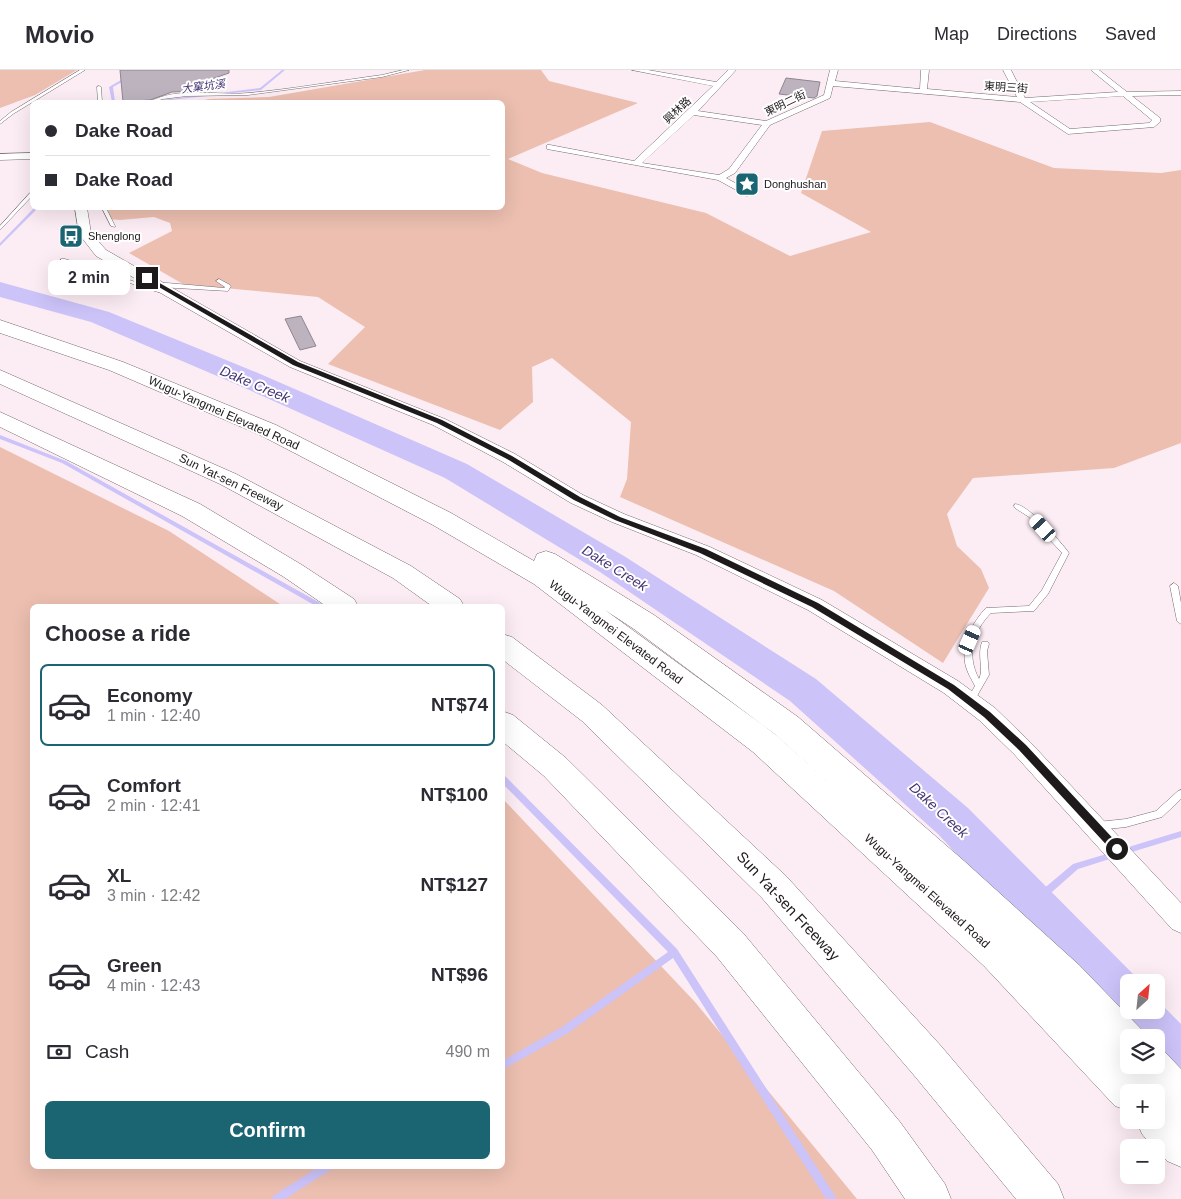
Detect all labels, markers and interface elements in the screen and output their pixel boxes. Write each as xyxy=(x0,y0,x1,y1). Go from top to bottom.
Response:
text: Movio xyxy=(25,21,94,48)
text: Map xyxy=(934,24,969,44)
text: Directions xyxy=(997,24,1077,44)
text: Saved xyxy=(1105,24,1156,44)
water label: 大窠坑溪 xyxy=(180,77,228,95)
street label: 東明三街 xyxy=(984,79,1028,95)
street label: 東明二街 xyxy=(763,88,807,118)
street label: 興林路 xyxy=(661,94,693,126)
text: Dake Road xyxy=(75,120,173,141)
text: Dake Road xyxy=(75,169,173,190)
place icon: Donghushan xyxy=(734,171,760,197)
place label: Donghushan xyxy=(764,178,826,190)
bus stop icon: Shenglong xyxy=(58,223,84,249)
place label: Shenglong xyxy=(88,230,141,242)
callout: 2 min xyxy=(47,260,130,296)
route end xyxy=(136,267,158,289)
text: 2 min xyxy=(68,269,110,286)
water label: Dake Creek xyxy=(218,362,293,406)
street label: Wugu-Yangmei Elevated Road xyxy=(146,373,302,453)
street label: Sun Yat-sen Freeway xyxy=(177,451,285,513)
car xyxy=(1027,512,1058,544)
water label: Dake Creek xyxy=(579,542,651,595)
street label: Wugu-Yangmei Elevated Road xyxy=(546,577,686,687)
text: Choose a ride xyxy=(45,621,190,646)
car xyxy=(957,623,982,657)
icon: car xyxy=(47,683,92,728)
text: Economy xyxy=(107,685,193,706)
text: NT$74 xyxy=(431,694,488,715)
text: 1 min · 12:40 xyxy=(107,707,200,724)
icon: car xyxy=(47,773,92,818)
text: Comfort xyxy=(107,775,181,796)
water label: Dake Creek xyxy=(907,779,972,842)
text: NT$100 xyxy=(420,784,488,805)
text: 2 min · 12:41 xyxy=(107,797,200,814)
street label: Wugu-Yangmei Elevated Road xyxy=(862,831,992,951)
route start xyxy=(1106,838,1128,860)
street label: Sun Yat-sen Freeway xyxy=(733,848,844,964)
icon: car xyxy=(47,863,92,908)
text: XL xyxy=(107,865,131,886)
text: NT$127 xyxy=(420,874,488,895)
text: 3 min · 12:42 xyxy=(107,887,200,904)
icon: car xyxy=(47,953,92,998)
text: Green xyxy=(107,955,162,976)
text: NT$96 xyxy=(431,964,488,985)
north arrow xyxy=(1120,974,1165,1019)
map controls xyxy=(1120,974,1165,1184)
text: 4 min · 12:43 xyxy=(107,977,200,994)
button: layers xyxy=(1120,1029,1165,1074)
icon: cash xyxy=(45,1038,73,1066)
text: Cash xyxy=(85,1041,129,1062)
text: 490 m xyxy=(446,1043,490,1060)
button: + xyxy=(1120,1084,1165,1129)
button: Confirm xyxy=(45,1101,490,1159)
button: − xyxy=(1120,1139,1165,1184)

